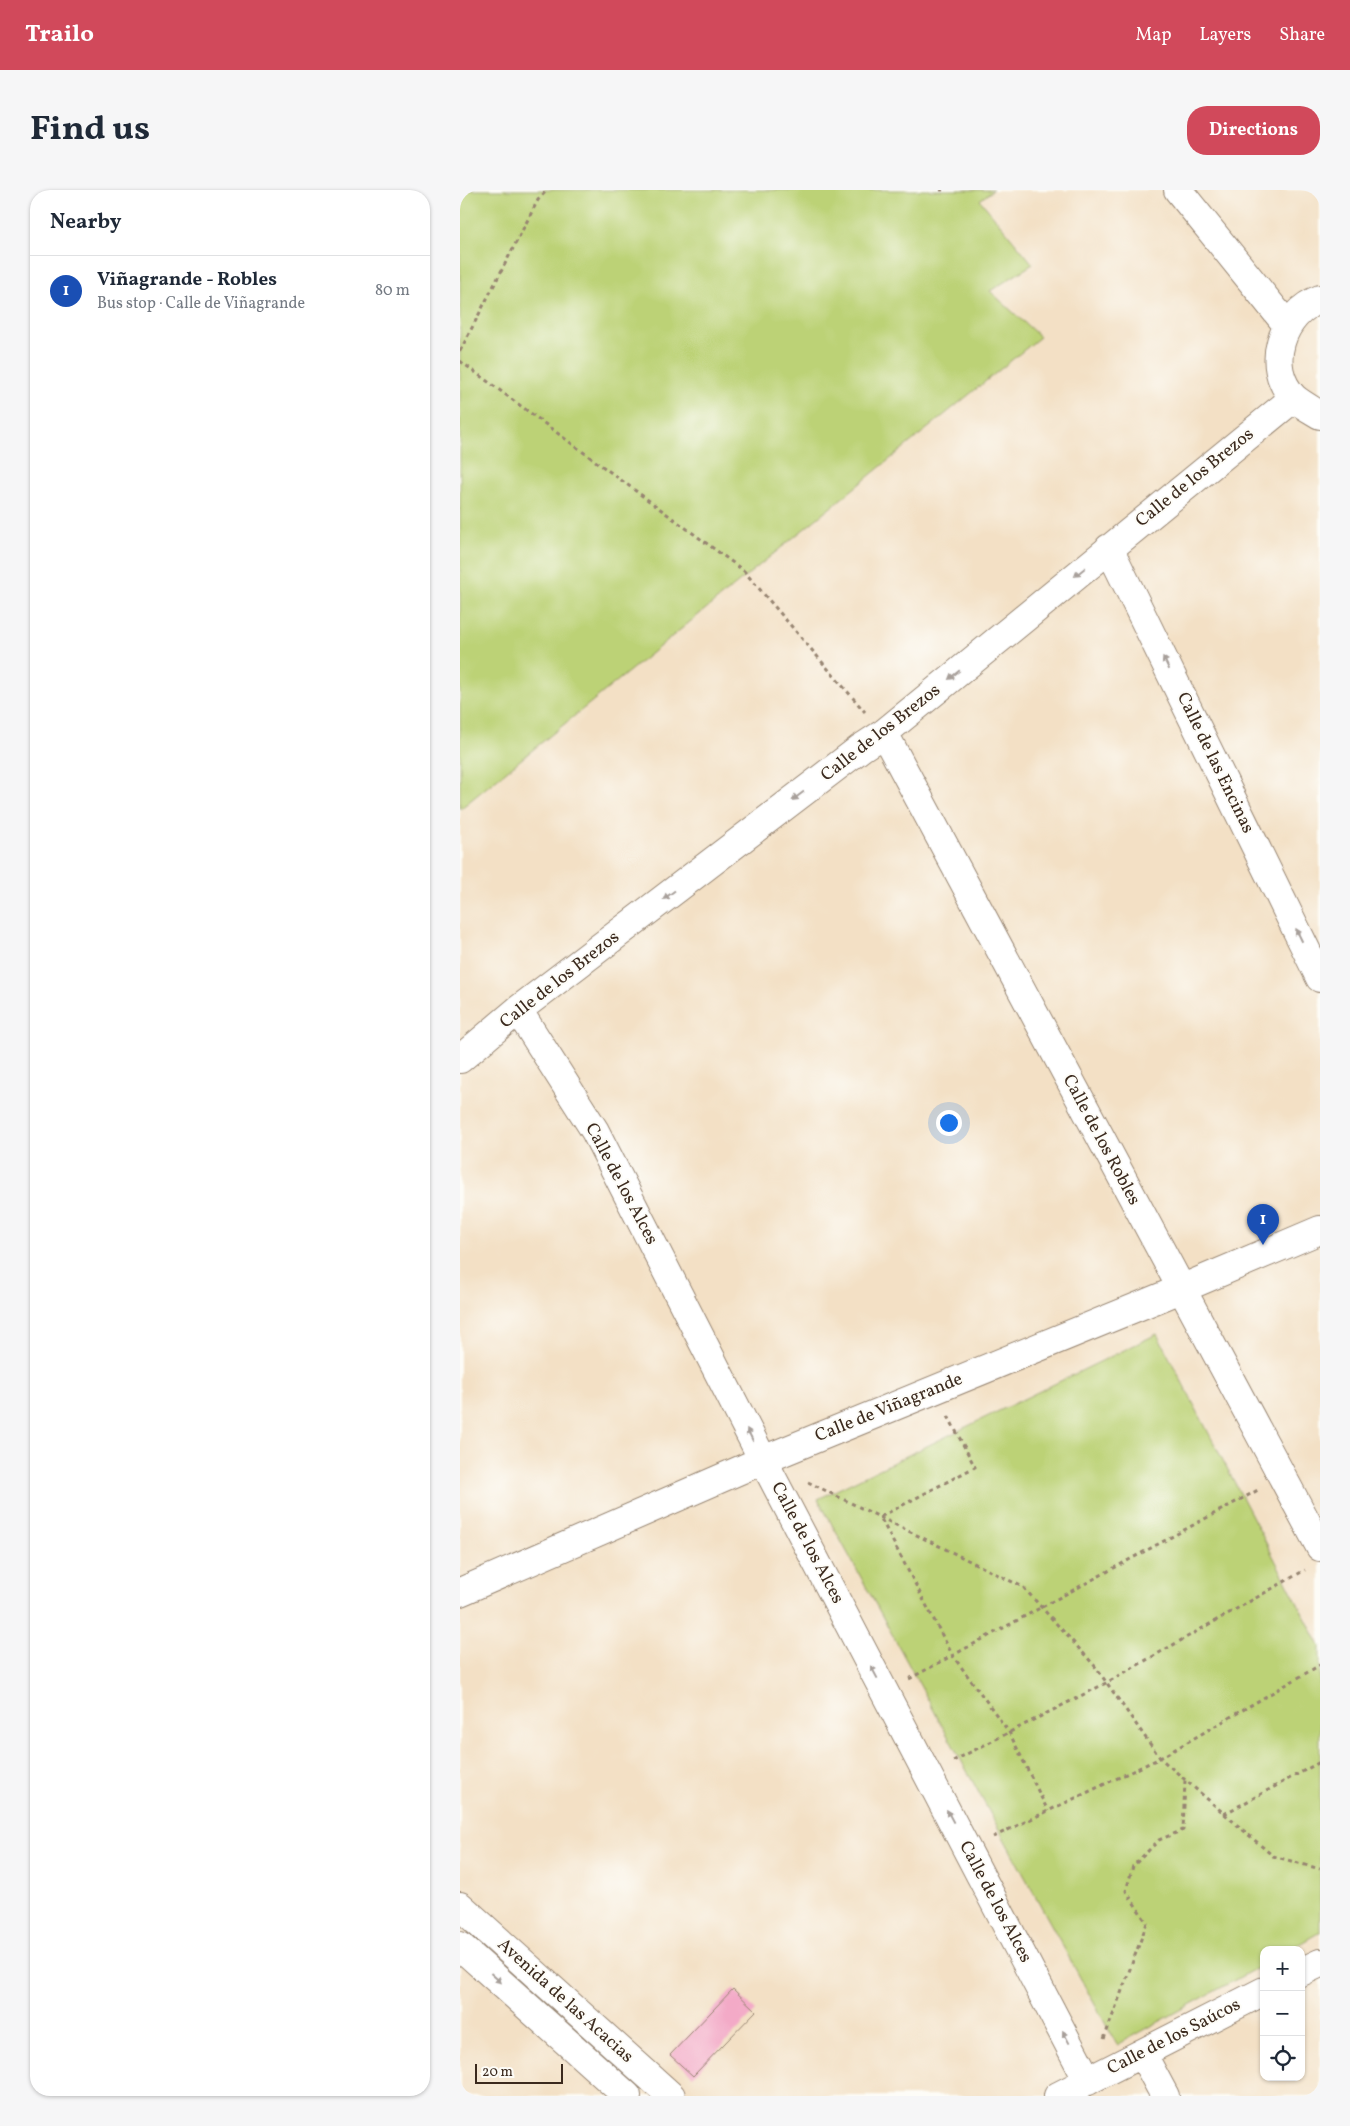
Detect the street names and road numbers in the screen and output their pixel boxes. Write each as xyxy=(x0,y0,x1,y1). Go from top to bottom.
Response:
street label: Calle de los Brezos xyxy=(1130,422,1260,534)
street label: Calle de los Brezos xyxy=(816,678,946,788)
street label: Calle de las Encinas xyxy=(1170,688,1260,838)
street label: Calle de los Brezos xyxy=(495,925,625,1035)
street label: Calle de los Robles xyxy=(1056,1070,1146,1210)
street label: Calle de los Alces xyxy=(578,1119,664,1249)
street label: Calle de Viñagrande xyxy=(811,1367,967,1449)
street label: Calle de los Alces xyxy=(764,1478,850,1608)
street label: Calle de los Alces xyxy=(952,1837,1038,1967)
street label: Avenida de las Acacias xyxy=(491,1933,639,2069)
street label: Calle de los Saúcos xyxy=(1103,1993,1245,2081)

